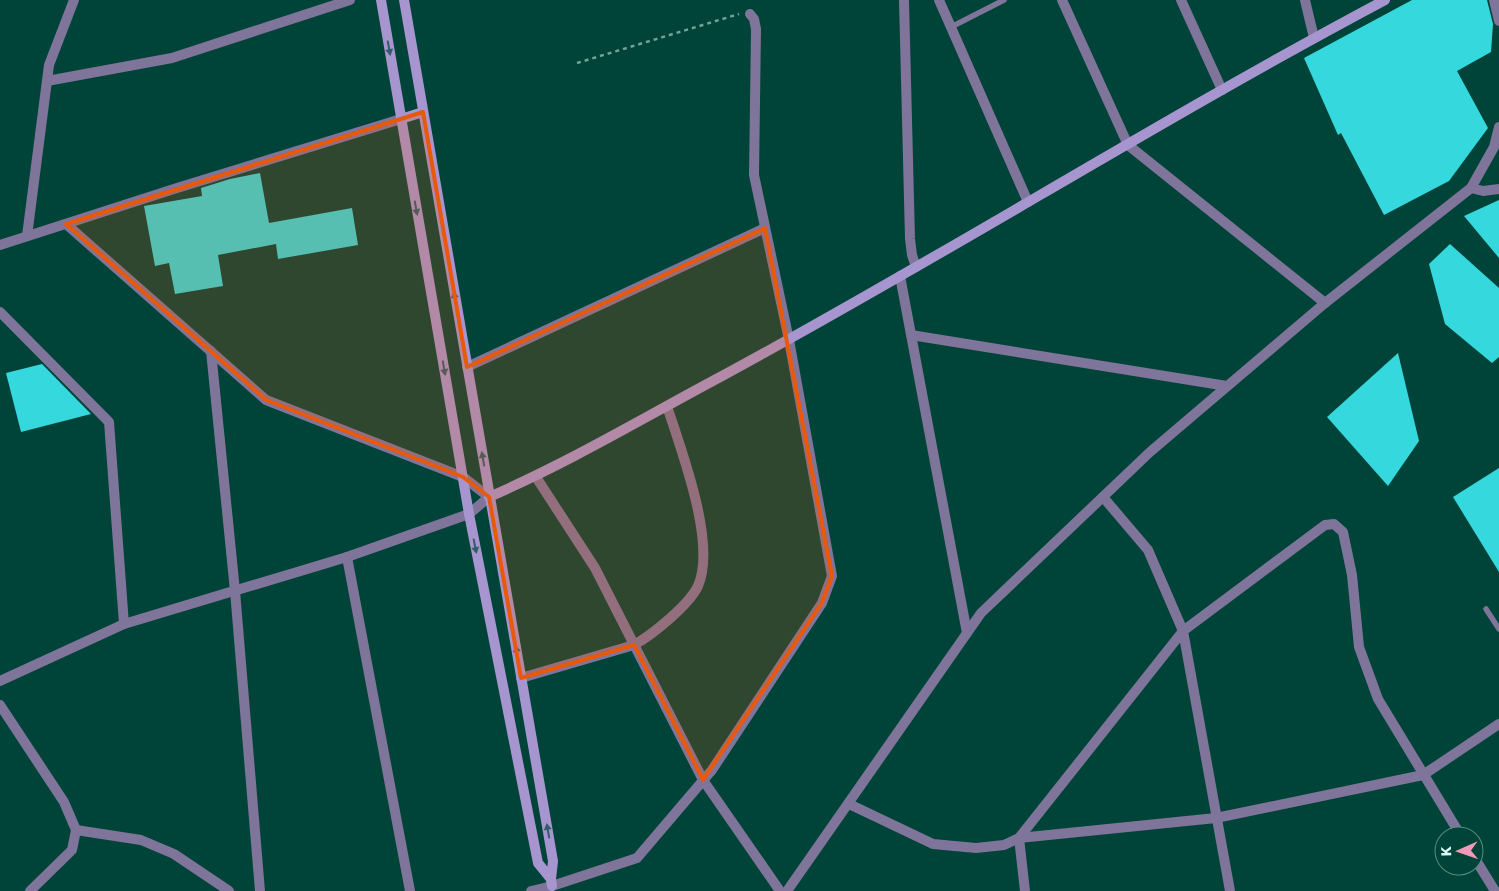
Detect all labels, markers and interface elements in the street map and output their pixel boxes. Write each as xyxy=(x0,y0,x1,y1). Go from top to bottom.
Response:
one-way arrow xyxy=(385,40,393,56)
one-way arrow xyxy=(413,201,421,217)
one-way arrow xyxy=(451,290,459,306)
one-way arrow xyxy=(441,361,449,377)
one-way arrow xyxy=(478,450,486,466)
one-way arrow xyxy=(472,538,480,554)
one-way arrow xyxy=(512,645,520,661)
one-way arrow xyxy=(543,822,551,838)
north arrow xyxy=(1434,826,1484,876)
text: K xyxy=(1437,846,1454,857)

